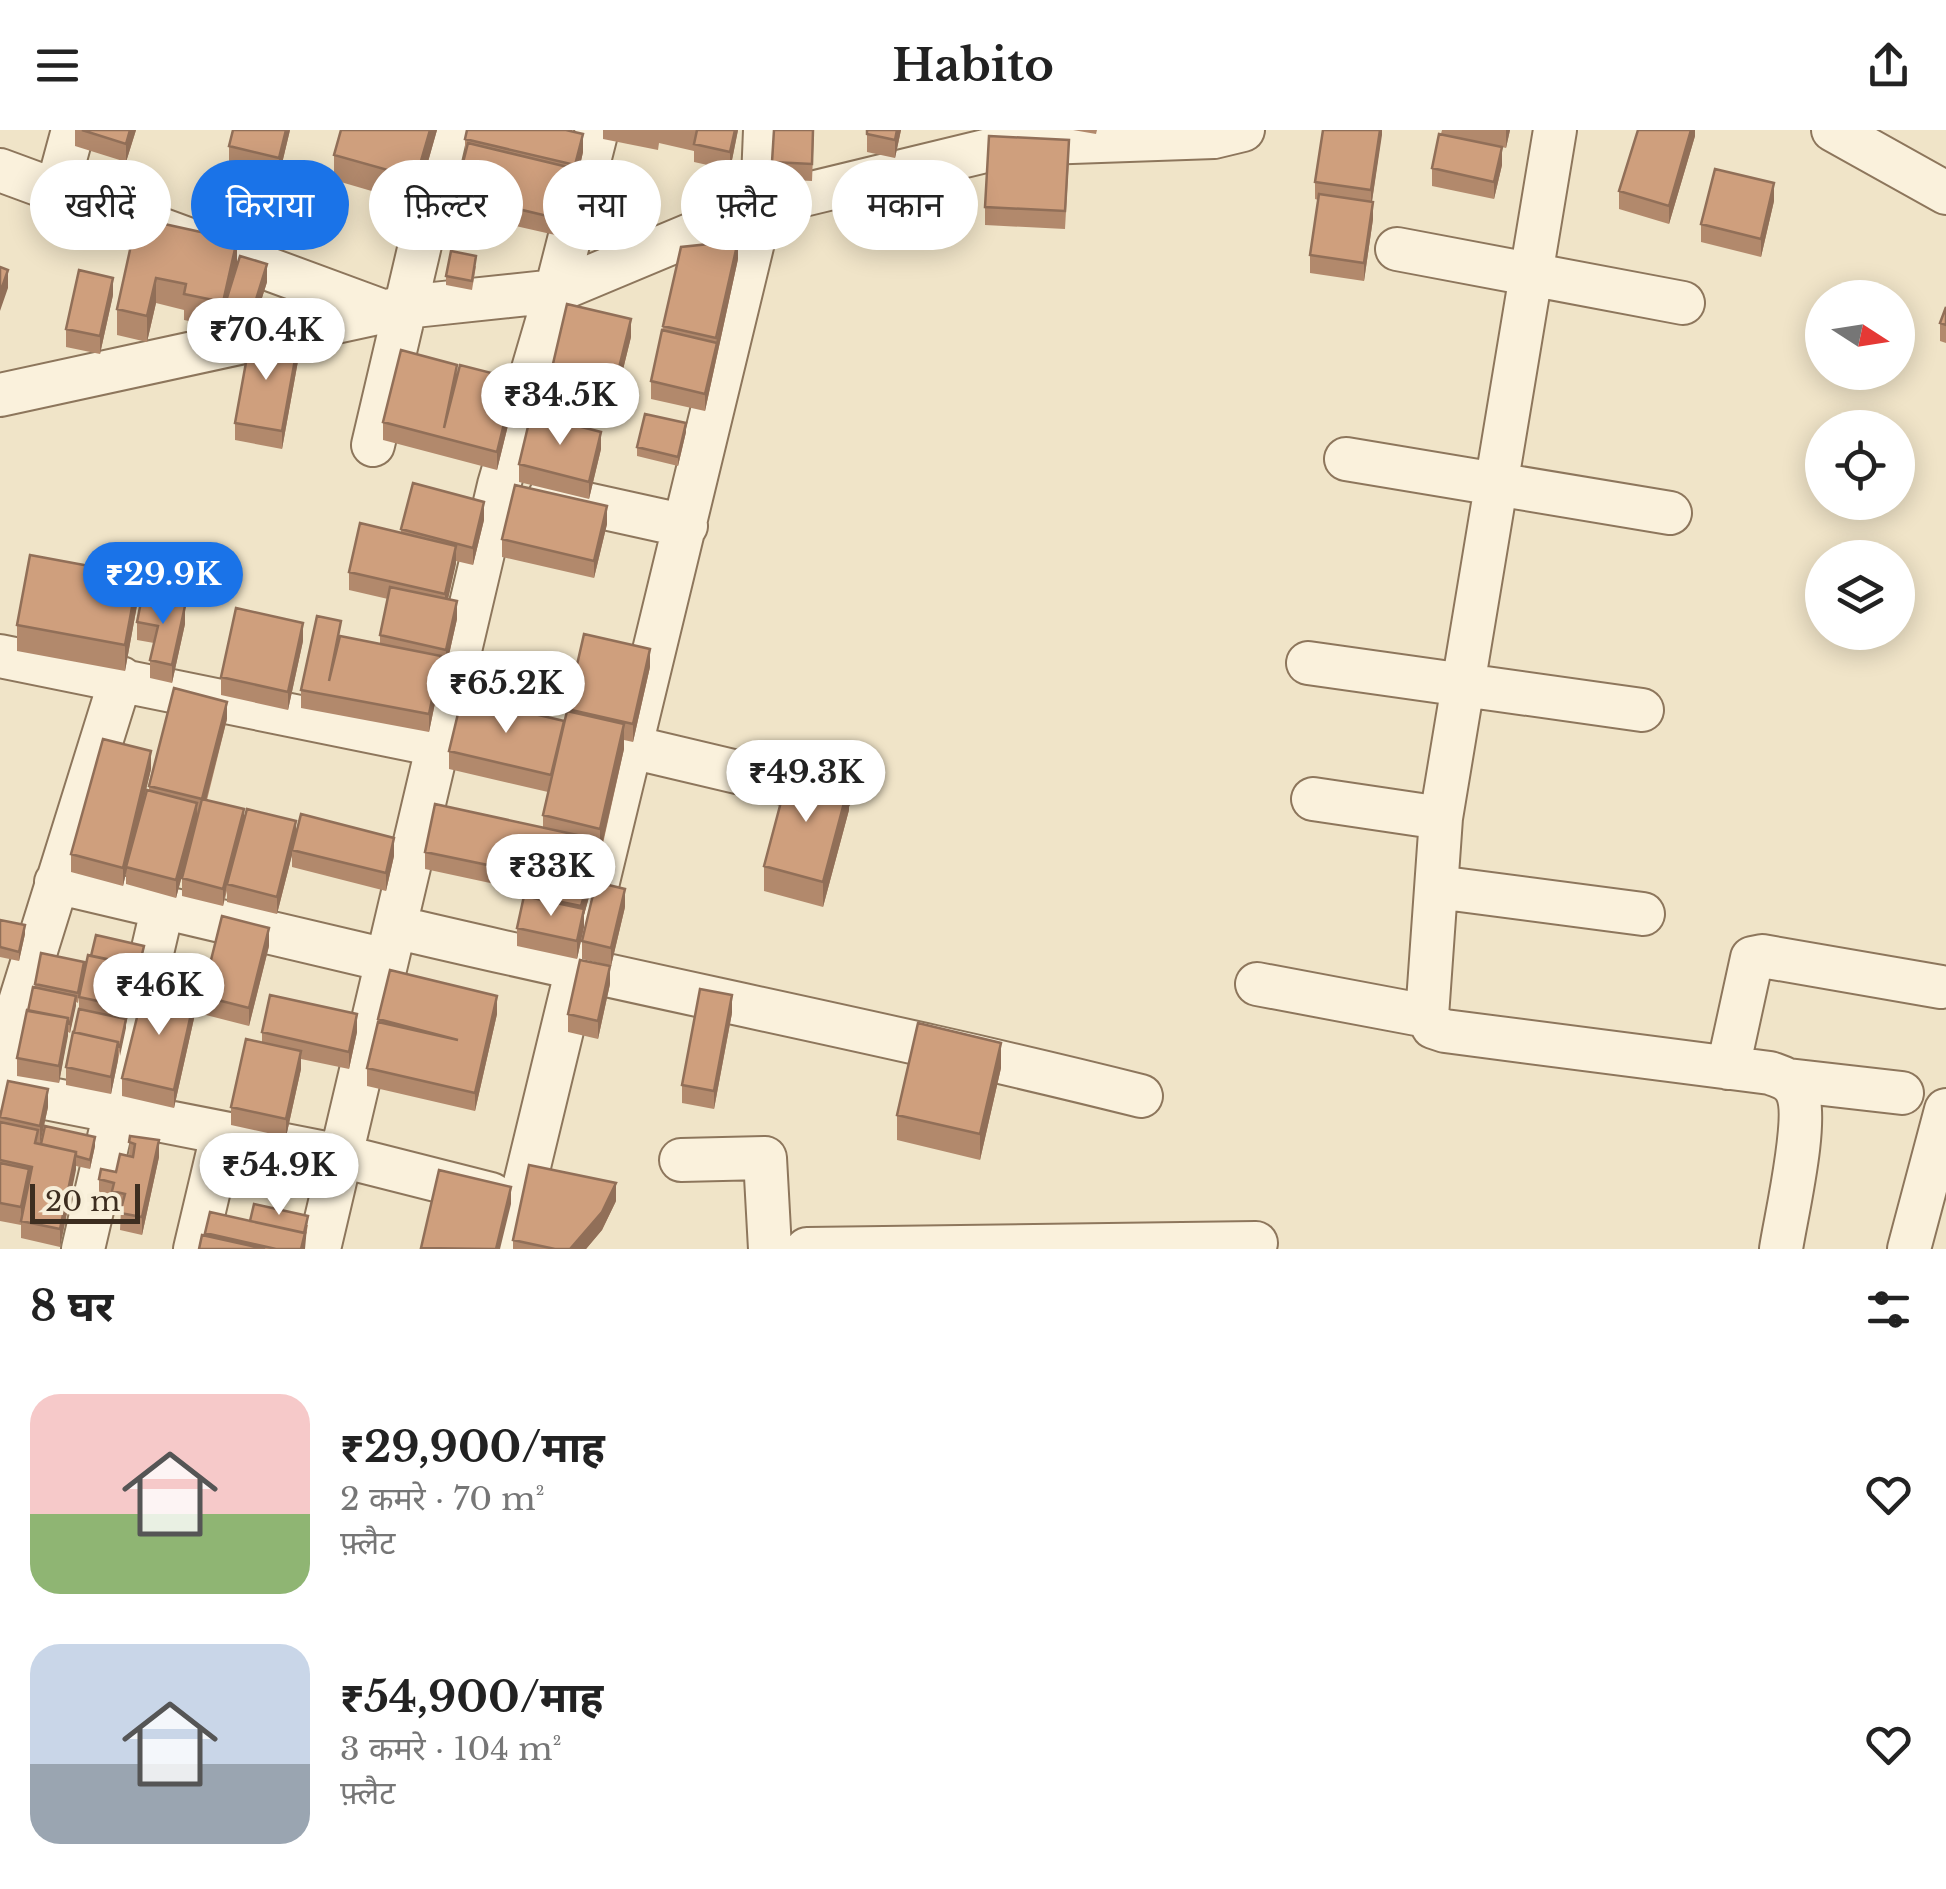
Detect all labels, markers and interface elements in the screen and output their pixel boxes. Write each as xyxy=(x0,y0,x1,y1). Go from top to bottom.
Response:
text: Habito xyxy=(892,37,1054,93)
icon: menu xyxy=(30,38,85,93)
icon: share xyxy=(1861,38,1916,93)
chip: खरीदें xyxy=(30,160,171,250)
chip: किराया xyxy=(191,160,349,250)
chip: फ़िल्टर xyxy=(369,160,523,250)
chip: नया xyxy=(543,160,661,250)
chip: फ़्लैट xyxy=(681,160,812,250)
chip: मकान xyxy=(832,160,978,250)
north arrow xyxy=(1805,280,1915,390)
map controls xyxy=(1805,280,1915,650)
pin: ₹70.4K xyxy=(185,298,347,383)
text: ₹70.4K xyxy=(209,310,323,350)
pin: ₹34.5K xyxy=(479,363,641,448)
text: ₹34.5K xyxy=(503,375,617,415)
button: locate xyxy=(1805,410,1915,520)
button: layers xyxy=(1805,540,1915,650)
pin: ₹29.9K xyxy=(82,542,244,627)
text: ₹29.9K xyxy=(105,554,221,594)
pin: ₹65.2K xyxy=(425,651,587,736)
text: ₹65.2K xyxy=(449,663,563,703)
pin: ₹49.3K xyxy=(725,740,887,825)
text: ₹49.3K xyxy=(748,752,864,792)
pin: ₹33K xyxy=(492,834,610,919)
text: ₹33K xyxy=(508,846,594,886)
pin: ₹46K xyxy=(100,953,218,1038)
text: ₹46K xyxy=(115,965,203,1005)
pin: ₹54.9K xyxy=(198,1133,360,1218)
text: ₹54.9K xyxy=(222,1145,336,1185)
scale bar xyxy=(30,1179,140,1224)
text: 20 m xyxy=(45,1184,120,1219)
text: 8 घर xyxy=(30,1280,114,1332)
icon: filters xyxy=(1861,1282,1916,1337)
text: ₹29,900/माह xyxy=(340,1421,605,1473)
icon: home xyxy=(110,1434,230,1554)
icon: heart xyxy=(1861,1467,1916,1522)
text: 2 कमरे · 70 m² xyxy=(340,1479,545,1519)
text: फ़्लैट xyxy=(340,1523,395,1563)
text: ₹54,900/माह xyxy=(340,1671,603,1723)
icon: home xyxy=(110,1684,230,1804)
icon: heart xyxy=(1861,1717,1916,1772)
text: 3 कमरे · 104 m² xyxy=(340,1729,562,1769)
text: फ़्लैट xyxy=(340,1773,395,1813)

